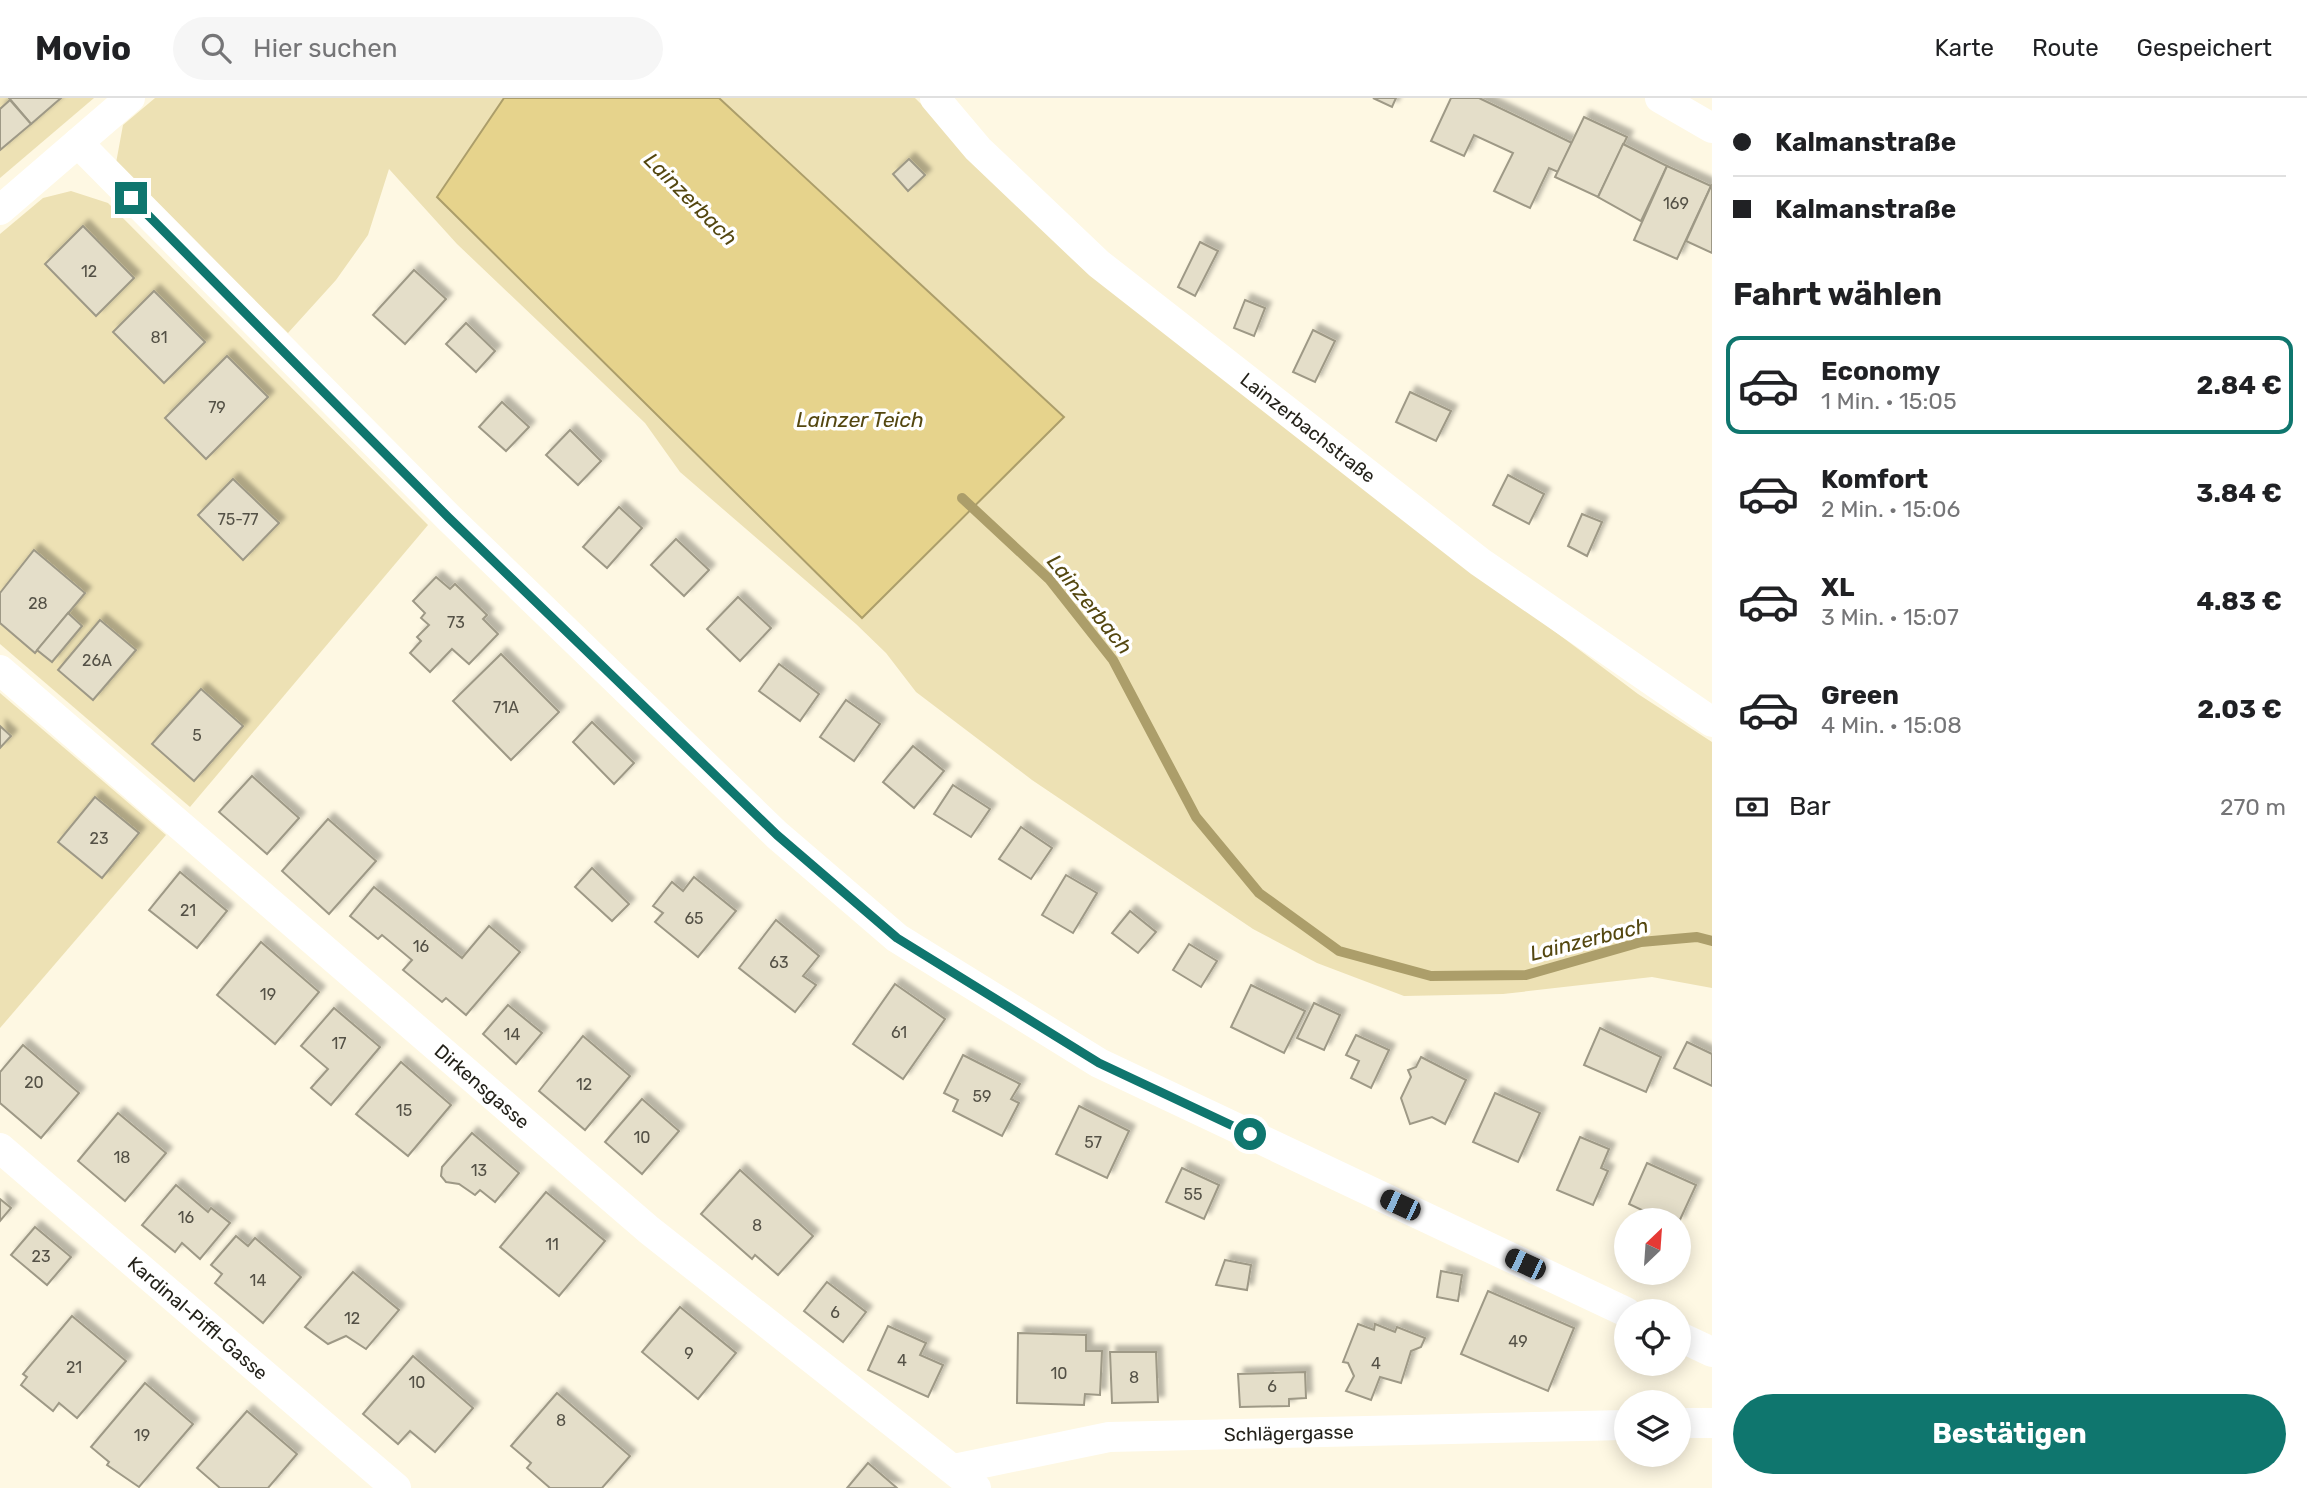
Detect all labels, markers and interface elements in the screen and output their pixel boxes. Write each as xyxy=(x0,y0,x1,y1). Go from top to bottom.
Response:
search box xyxy=(173,17,663,80)
text: Movio xyxy=(35,29,131,68)
icon: search xyxy=(197,29,235,67)
text: Hier suchen xyxy=(253,33,398,64)
text: Karte xyxy=(1935,34,1994,62)
text: Route xyxy=(2032,34,2099,62)
text: Gespeichert xyxy=(2137,34,2272,62)
text: Kalmanstraße xyxy=(1775,127,1956,158)
water label: Lainzerbach xyxy=(639,147,743,251)
route end xyxy=(115,182,147,214)
house number: 169 xyxy=(1663,194,1689,213)
text: Kalmanstraße xyxy=(1775,194,1956,225)
house number: 12 xyxy=(81,262,97,281)
text: Fahrt wählen xyxy=(1733,275,1942,313)
house number: 81 xyxy=(150,328,168,347)
icon: car xyxy=(1737,354,1800,417)
text: Economy xyxy=(1821,356,1940,387)
street label: Lainzerbachstraße xyxy=(1236,368,1380,487)
text: 2.84 € xyxy=(2197,370,2282,401)
text: 1 Min. · 15:05 xyxy=(1821,387,1957,415)
house number: 79 xyxy=(208,398,226,417)
water label: Lainzer Teich xyxy=(796,407,924,432)
icon: car xyxy=(1737,462,1800,525)
text: Komfort xyxy=(1821,464,1928,495)
text: 3.84 € xyxy=(2196,478,2282,509)
text: 2 Min. · 15:06 xyxy=(1821,495,1960,523)
house number: 75-77 xyxy=(218,510,258,529)
water label: Lainzerbach xyxy=(1042,549,1138,659)
icon: car xyxy=(1737,570,1800,633)
text: XL xyxy=(1821,572,1854,603)
text: 4.83 € xyxy=(2196,586,2282,617)
house number: 28 xyxy=(28,594,48,613)
text: 3 Min. · 15:07 xyxy=(1821,603,1959,631)
house number: 73 xyxy=(447,613,465,632)
house number: 26A xyxy=(82,651,112,670)
icon: car xyxy=(1737,678,1800,741)
text: Green xyxy=(1821,680,1899,711)
text: 2.03 € xyxy=(2197,694,2282,725)
house number: 71A xyxy=(493,698,519,717)
text: 4 Min. · 15:08 xyxy=(1821,711,1962,739)
house number: 5 xyxy=(192,726,202,745)
icon: cash xyxy=(1733,788,1771,826)
text: Bar xyxy=(1789,791,1831,822)
text: 270 m xyxy=(2220,793,2286,821)
house number: 23 xyxy=(89,829,109,848)
house number: 21 xyxy=(180,901,196,920)
house number: 65 xyxy=(684,909,704,928)
water label: Lainzerbach xyxy=(1527,912,1651,966)
house number: 16 xyxy=(413,937,430,956)
house number: 63 xyxy=(769,953,789,972)
house number: 19 xyxy=(260,985,276,1004)
house number: 61 xyxy=(891,1023,907,1042)
house number: 14 xyxy=(504,1025,520,1044)
house number: 17 xyxy=(331,1034,347,1053)
street label: Dirkensgasse xyxy=(430,1039,534,1133)
house number: 20 xyxy=(24,1073,44,1092)
house number: 12 xyxy=(576,1075,592,1094)
house number: 59 xyxy=(973,1087,992,1106)
house number: 15 xyxy=(396,1101,412,1120)
route start xyxy=(1234,1118,1266,1150)
house number: 10 xyxy=(633,1128,651,1147)
house number: 57 xyxy=(1084,1133,1102,1152)
house number: 18 xyxy=(113,1148,131,1167)
house number: 13 xyxy=(471,1161,487,1180)
house number: 55 xyxy=(1183,1185,1203,1204)
car xyxy=(1377,1187,1424,1223)
house number: 16 xyxy=(178,1208,195,1227)
north arrow xyxy=(1614,1208,1690,1284)
map controls xyxy=(1614,1208,1691,1467)
house number: 8 xyxy=(752,1216,762,1235)
house number: 11 xyxy=(545,1235,559,1254)
car xyxy=(1502,1246,1549,1282)
house number: 23 xyxy=(31,1247,51,1266)
street label: Kardinal-Piffl-Gasse xyxy=(123,1252,273,1384)
house number: 14 xyxy=(250,1271,266,1290)
button: locate xyxy=(1614,1299,1691,1376)
house number: 6 xyxy=(830,1303,840,1322)
house number: 12 xyxy=(344,1309,360,1328)
house number: 49 xyxy=(1508,1332,1528,1351)
house number: 9 xyxy=(684,1344,694,1363)
house number: 4 xyxy=(897,1351,907,1370)
house number: 4 xyxy=(1371,1354,1381,1373)
house number: 21 xyxy=(66,1358,82,1377)
house number: 10 xyxy=(1050,1364,1068,1383)
house number: 8 xyxy=(1129,1368,1139,1387)
house number: 10 xyxy=(408,1373,426,1392)
house number: 6 xyxy=(1267,1377,1277,1396)
button: layers xyxy=(1614,1390,1691,1467)
button: Bestätigen xyxy=(1733,1394,2286,1474)
house number: 8 xyxy=(556,1411,566,1430)
street label: Schlägergasse xyxy=(1223,1420,1354,1446)
house number: 19 xyxy=(134,1426,150,1445)

